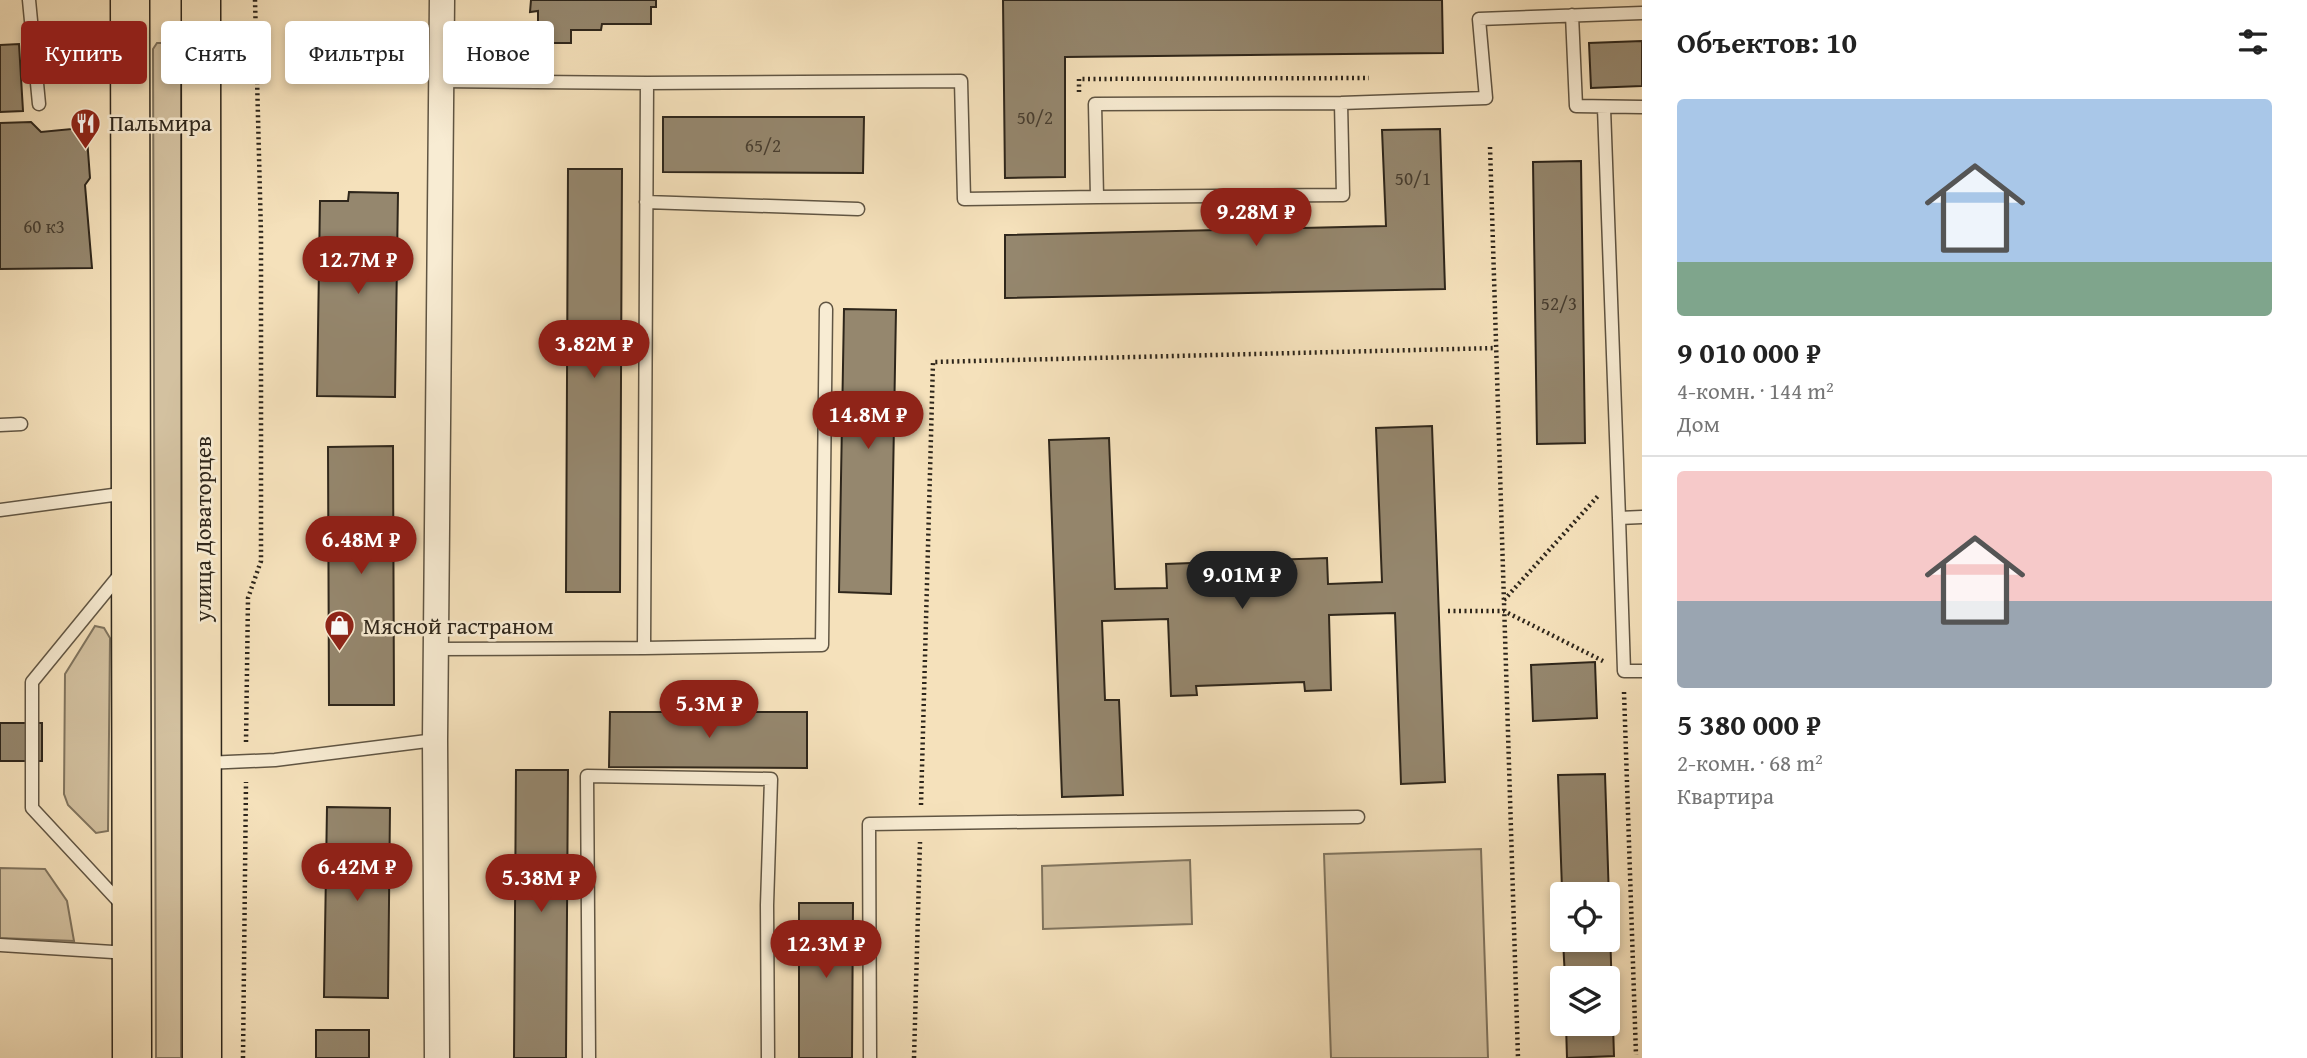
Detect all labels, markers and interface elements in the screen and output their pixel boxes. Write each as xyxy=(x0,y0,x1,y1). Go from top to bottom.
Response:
text: Объектов: 10 xyxy=(1677,20,1857,64)
chip: Купить xyxy=(21,21,147,84)
chip: Снять xyxy=(161,21,271,84)
chip: Фильтры xyxy=(285,21,429,84)
chip: Новое xyxy=(443,21,554,84)
icon: filters xyxy=(2234,23,2272,61)
house number: 50/2 xyxy=(1017,103,1053,131)
restaurant icon: Пальмира xyxy=(69,106,103,150)
place label: Пальмира xyxy=(109,106,212,139)
house number: 65/2 xyxy=(745,131,781,159)
icon: home xyxy=(1912,145,2038,271)
house number: 50/1 xyxy=(1395,164,1431,192)
pin: 9.28M ₽ xyxy=(1191,188,1321,248)
text: 9.28M ₽ xyxy=(1216,194,1296,227)
house number: 60 к3 xyxy=(23,212,65,240)
pin: 12.7M ₽ xyxy=(293,236,423,296)
text: 12.7M ₽ xyxy=(318,242,398,275)
house number: 52/3 xyxy=(1541,289,1577,317)
pin: 3.82M ₽ xyxy=(529,320,659,380)
text: 3.82M ₽ xyxy=(554,326,634,359)
text: 9 010 000 ₽ xyxy=(1677,330,1821,374)
text: 4-комн. · 144 m² xyxy=(1677,374,1834,407)
pin: 14.8M ₽ xyxy=(803,392,933,451)
text: 14.8M ₽ xyxy=(828,397,908,430)
text: Дом xyxy=(1677,407,1720,440)
street label: улица Доваторцев xyxy=(186,436,219,623)
pin: 6.48M ₽ xyxy=(296,516,426,576)
icon: home xyxy=(1912,517,2038,643)
text: 6.48M ₽ xyxy=(321,522,401,555)
pin: 9.01M ₽ xyxy=(1177,552,1307,611)
text: 9.01M ₽ xyxy=(1202,557,1282,590)
shop icon: Мясной гастраном xyxy=(323,609,357,653)
place label: Мясной гастраном xyxy=(363,609,554,642)
pin: 5.3M ₽ xyxy=(652,680,766,740)
text: 5.3M ₽ xyxy=(675,686,743,719)
text: 5 380 000 ₽ xyxy=(1677,702,1821,746)
text: 2-комн. · 68 m² xyxy=(1677,746,1823,779)
text: Квартира xyxy=(1677,779,1774,812)
pin: 6.42M ₽ xyxy=(292,844,422,903)
text: 6.42M ₽ xyxy=(317,849,397,882)
pin: 5.38M ₽ xyxy=(476,855,606,914)
text: 5.38M ₽ xyxy=(501,860,581,893)
map controls xyxy=(1550,882,1620,1036)
button: locate xyxy=(1550,882,1620,952)
pin: 12.3M ₽ xyxy=(761,920,891,980)
text: 12.3M ₽ xyxy=(786,926,866,959)
button: layers xyxy=(1550,966,1620,1036)

